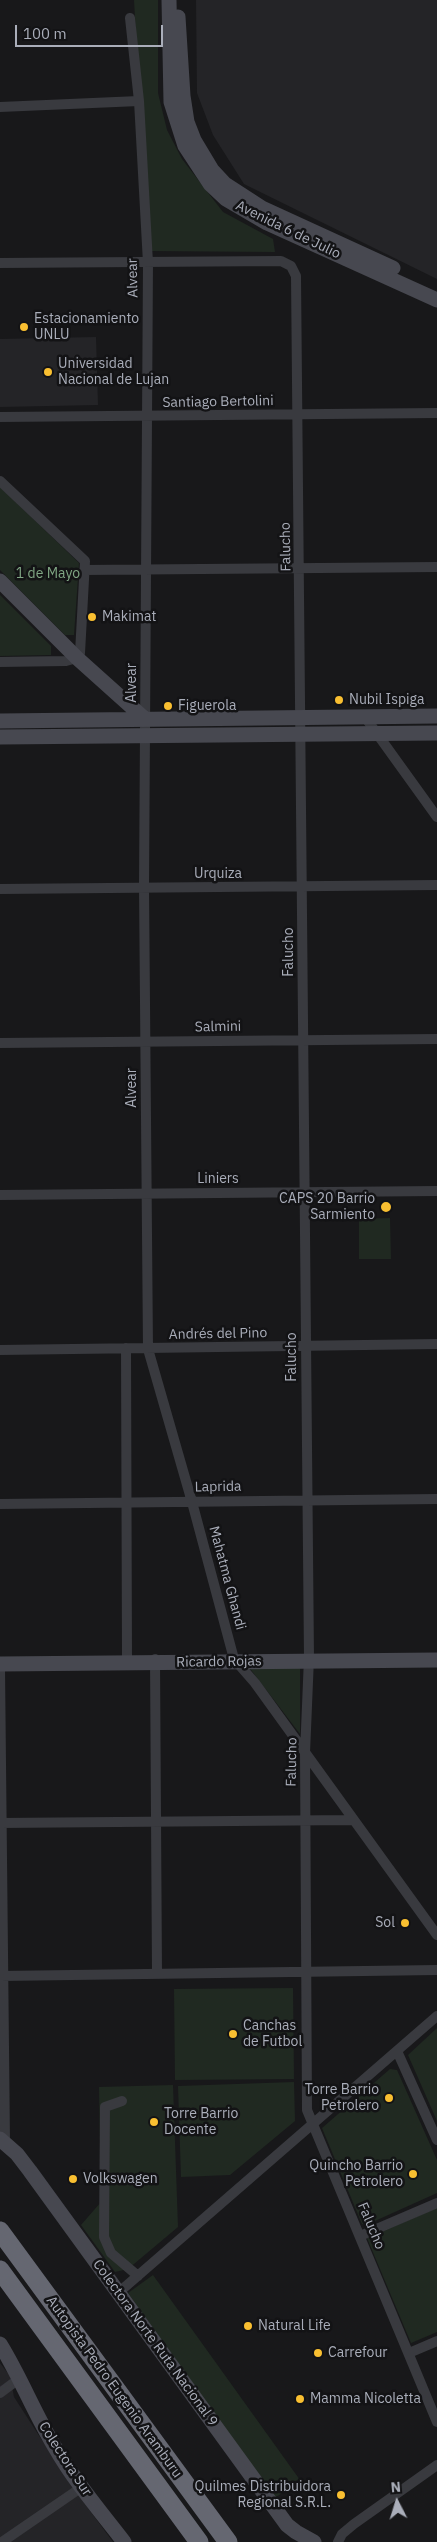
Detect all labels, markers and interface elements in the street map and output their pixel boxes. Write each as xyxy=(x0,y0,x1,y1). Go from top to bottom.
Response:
scale bar xyxy=(18,15,165,47)
text: 100 m xyxy=(23,24,67,43)
street label: Avenida 6 de Julio xyxy=(233,197,343,263)
street label: Alvear xyxy=(124,258,142,298)
place label: Estacionamiento UNLU xyxy=(34,311,139,344)
marker: Estacionamiento UNLU xyxy=(18,321,30,333)
place label: Universidad Nacional de Lujan xyxy=(58,356,169,388)
marker: Universidad Nacional de Lujan xyxy=(42,366,54,378)
street label: Santiago Bertolini xyxy=(162,393,274,411)
street label: Falucho xyxy=(277,522,295,572)
park label: 1 de Mayo xyxy=(16,566,80,582)
place label: Makimat xyxy=(102,609,156,625)
marker: Makimat xyxy=(86,611,98,623)
street label: Alvear xyxy=(124,663,140,703)
place label: Nubil Ispiga xyxy=(349,692,424,708)
marker: Nubil Ispiga xyxy=(333,694,345,706)
place label: Figuerola xyxy=(178,698,236,714)
marker: Figuerola xyxy=(162,700,174,712)
street label: Urquiza xyxy=(194,866,242,882)
street label: Falucho xyxy=(281,927,297,977)
street label: Salmini xyxy=(195,1018,241,1036)
street label: Alvear xyxy=(124,1068,140,1108)
street label: Liniers xyxy=(197,1171,239,1187)
place label: CAPS 20 Barrio Sarmiento xyxy=(279,1191,375,1224)
marker: CAPS 20 Barrio Sarmiento xyxy=(379,1200,393,1214)
street label: Andrés del Pino xyxy=(169,1325,267,1343)
street label: Falucho xyxy=(284,1332,300,1382)
street label: Laprida xyxy=(194,1478,242,1496)
street label: Mahatma Ghandi xyxy=(205,1524,249,1632)
street label: Ricardo Rojas xyxy=(176,1653,262,1671)
street label: Falucho xyxy=(283,1737,301,1787)
place label: Sol xyxy=(375,1915,395,1931)
marker: Sol xyxy=(399,1917,411,1929)
place label: Canchas de Futbol xyxy=(243,2018,302,2050)
marker: Canchas de Futbol xyxy=(227,2028,239,2040)
place label: Torre Barrio Petrolero xyxy=(305,2082,379,2114)
marker: Torre Barrio Petrolero xyxy=(383,2092,395,2104)
place label: Torre Barrio Docente xyxy=(164,2106,238,2138)
marker: Torre Barrio Docente xyxy=(148,2116,160,2128)
place label: Quincho Barrio Petrolero xyxy=(309,2158,403,2190)
marker: Quincho Barrio Petrolero xyxy=(407,2168,419,2180)
place label: Volkswagen xyxy=(83,2171,158,2187)
marker: Volkswagen xyxy=(67,2173,79,2185)
street label: Falucho xyxy=(354,2200,388,2252)
street label: Colectora Norte Ruta Nacional 9 xyxy=(89,2256,221,2430)
street label: Autopista Pedro Eugenio Aramburu xyxy=(42,2293,186,2481)
place label: Natural Life xyxy=(258,2318,331,2334)
marker: Natural Life xyxy=(242,2320,254,2332)
place label: Carrefour xyxy=(328,2345,387,2361)
marker: Carrefour xyxy=(312,2347,324,2359)
place label: Mamma Nicoletta xyxy=(310,2391,421,2407)
marker: Mamma Nicoletta xyxy=(294,2393,306,2405)
street label: Colectora Sur xyxy=(35,2419,95,2499)
north arrow xyxy=(372,2477,422,2527)
text: N xyxy=(390,2478,402,2496)
place label: Quilmes Distribuidora Regional S.R.L. xyxy=(195,2479,331,2512)
marker: Quilmes Distribuidora Regional S.R.L. xyxy=(335,2489,347,2501)

